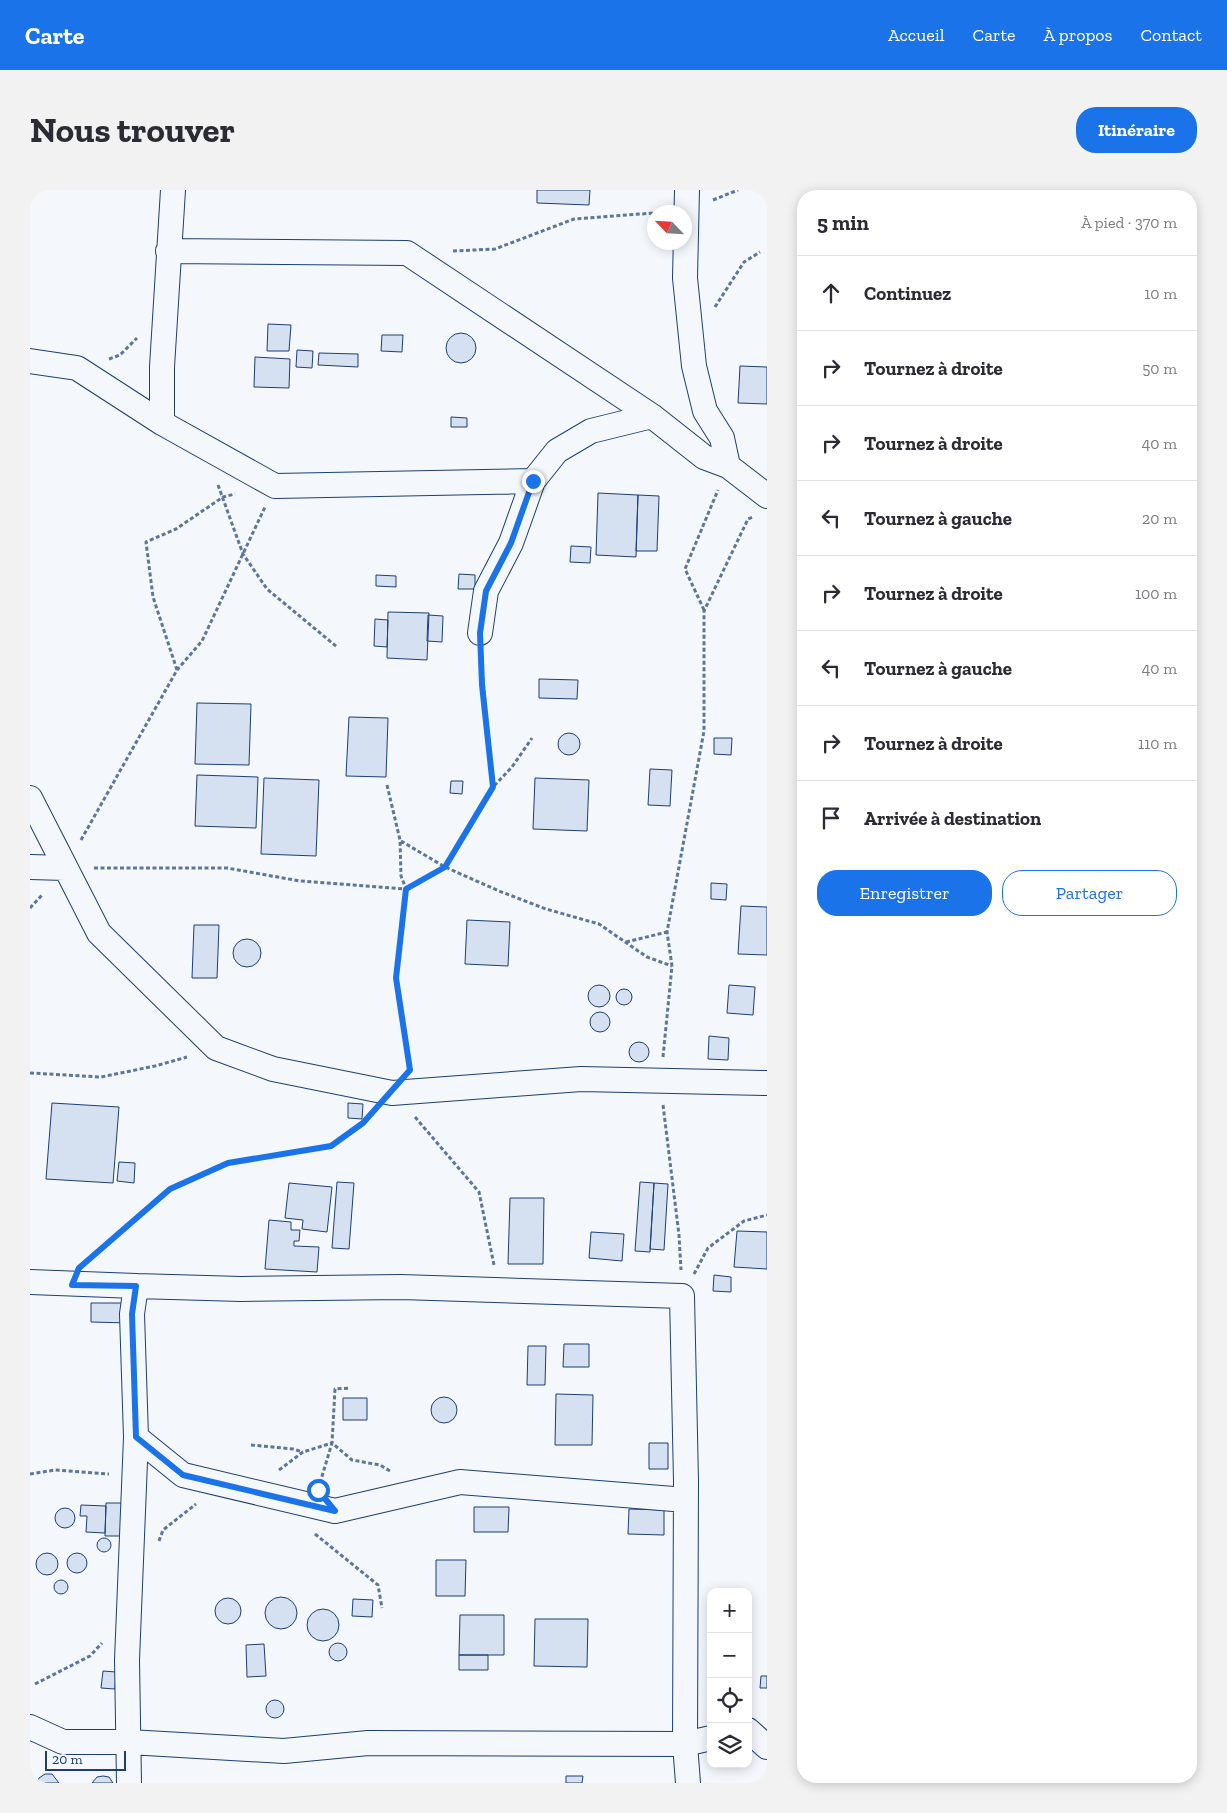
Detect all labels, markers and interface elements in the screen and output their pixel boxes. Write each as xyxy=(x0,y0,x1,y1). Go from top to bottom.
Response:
text: Carte xyxy=(25,21,84,50)
text: Accueil xyxy=(888,24,945,46)
text: Carte xyxy=(973,24,1016,46)
text: À propos xyxy=(1044,24,1112,46)
text: Contact xyxy=(1140,24,1202,46)
button: Itinéraire xyxy=(1076,107,1197,153)
text: Nous trouver xyxy=(30,109,235,151)
north arrow xyxy=(647,205,692,250)
text: 5 min xyxy=(817,210,869,235)
text: À pied · 370 m xyxy=(1081,213,1177,232)
icon: ahead xyxy=(817,279,845,307)
text: Continuez xyxy=(864,282,951,305)
text: 10 m xyxy=(1144,284,1177,303)
icon: right xyxy=(817,354,845,382)
text: Tournez à droite xyxy=(864,357,1003,380)
text: 50 m xyxy=(1142,359,1177,378)
icon: right xyxy=(817,429,845,457)
text: Tournez à droite xyxy=(864,432,1003,455)
text: 40 m xyxy=(1142,434,1177,453)
route end xyxy=(522,470,545,493)
icon: left xyxy=(817,504,845,532)
text: Tournez à gauche xyxy=(864,507,1012,530)
text: 20 m xyxy=(1142,509,1177,528)
icon: right xyxy=(817,579,845,607)
text: Tournez à droite xyxy=(864,582,1003,605)
text: 100 m xyxy=(1135,584,1177,603)
icon: left xyxy=(817,654,845,682)
text: Tournez à gauche xyxy=(864,657,1012,680)
text: 40 m xyxy=(1142,659,1177,678)
icon: right xyxy=(817,729,845,757)
text: Tournez à droite xyxy=(864,732,1003,755)
text: 110 m xyxy=(1138,734,1177,753)
icon: arrive xyxy=(817,804,845,832)
text: Arrivée à destination xyxy=(864,807,1041,830)
button: Enregistrer xyxy=(817,870,992,916)
button: Partager xyxy=(1002,870,1177,916)
route start xyxy=(307,1479,330,1502)
map controls xyxy=(707,1588,752,1768)
button: + xyxy=(707,1588,752,1633)
button: − xyxy=(707,1633,752,1678)
button: locate xyxy=(707,1678,752,1723)
button: layers xyxy=(707,1723,752,1768)
scale bar xyxy=(45,1748,126,1771)
text: 20 m xyxy=(52,1751,83,1768)

